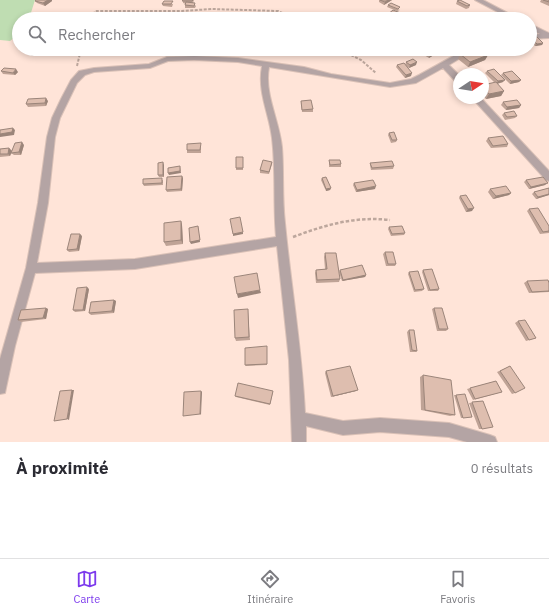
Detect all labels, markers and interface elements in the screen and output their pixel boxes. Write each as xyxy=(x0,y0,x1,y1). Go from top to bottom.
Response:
search box xyxy=(12,12,537,56)
icon: search xyxy=(26,23,48,45)
text: Rechercher xyxy=(58,25,135,44)
north arrow xyxy=(453,68,489,104)
text: À proximité xyxy=(16,457,109,479)
text: 0 résultats xyxy=(471,460,533,477)
tab: Carte xyxy=(74,568,100,606)
tab: Itinéraire xyxy=(247,568,293,606)
tab: Favoris xyxy=(440,568,475,606)

